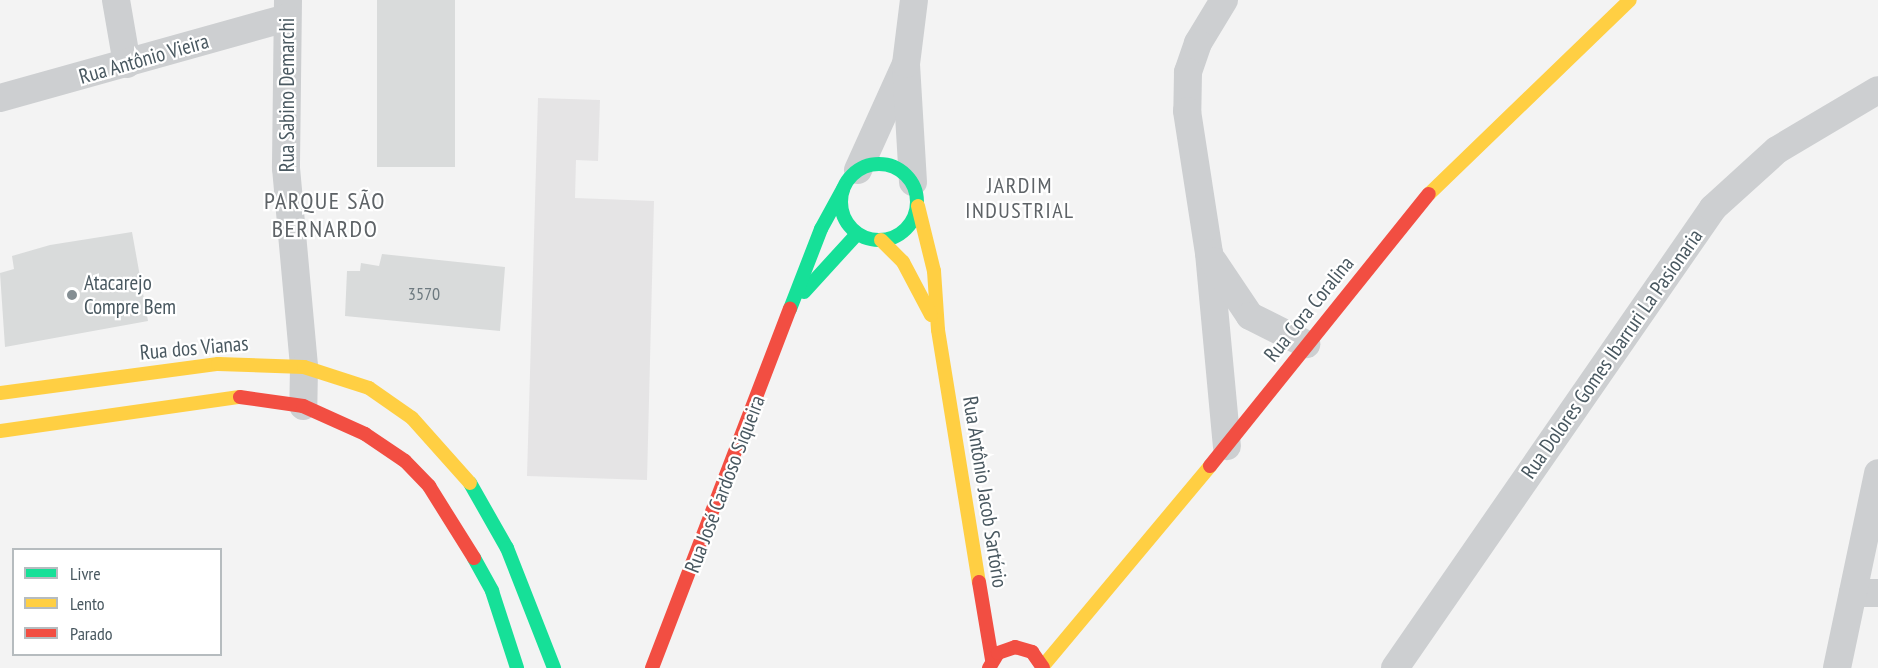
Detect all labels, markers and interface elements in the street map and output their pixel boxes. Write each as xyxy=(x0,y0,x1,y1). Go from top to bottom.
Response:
street label: Rua Sabino Demarchi xyxy=(274,18,300,172)
street label: Rua Antônio Vieira xyxy=(76,28,212,90)
district label: JARDIM INDUSTRIAL xyxy=(965,172,1075,224)
district label: PARQUE SÃO BERNARDO xyxy=(264,187,386,243)
street label: Rua Dolores Gomes Ibarruri La Pasionaria xyxy=(1516,224,1708,484)
street label: Rua Cora Coralina xyxy=(1259,251,1359,367)
place label: Atacarejo Compre Bem xyxy=(84,270,176,320)
house number: 3570 xyxy=(408,283,440,305)
marker: Atacarejo Compre Bem xyxy=(65,288,79,302)
street label: Rua dos Vianas xyxy=(139,331,249,365)
street label: Rua José Cardoso Siqueira xyxy=(680,392,770,576)
street label: Rua Antônio Jacob Sartório xyxy=(957,394,1013,590)
legend xyxy=(12,548,222,656)
text: Livre xyxy=(70,562,101,585)
text: Lento xyxy=(70,592,105,615)
text: Parado xyxy=(70,622,113,645)

